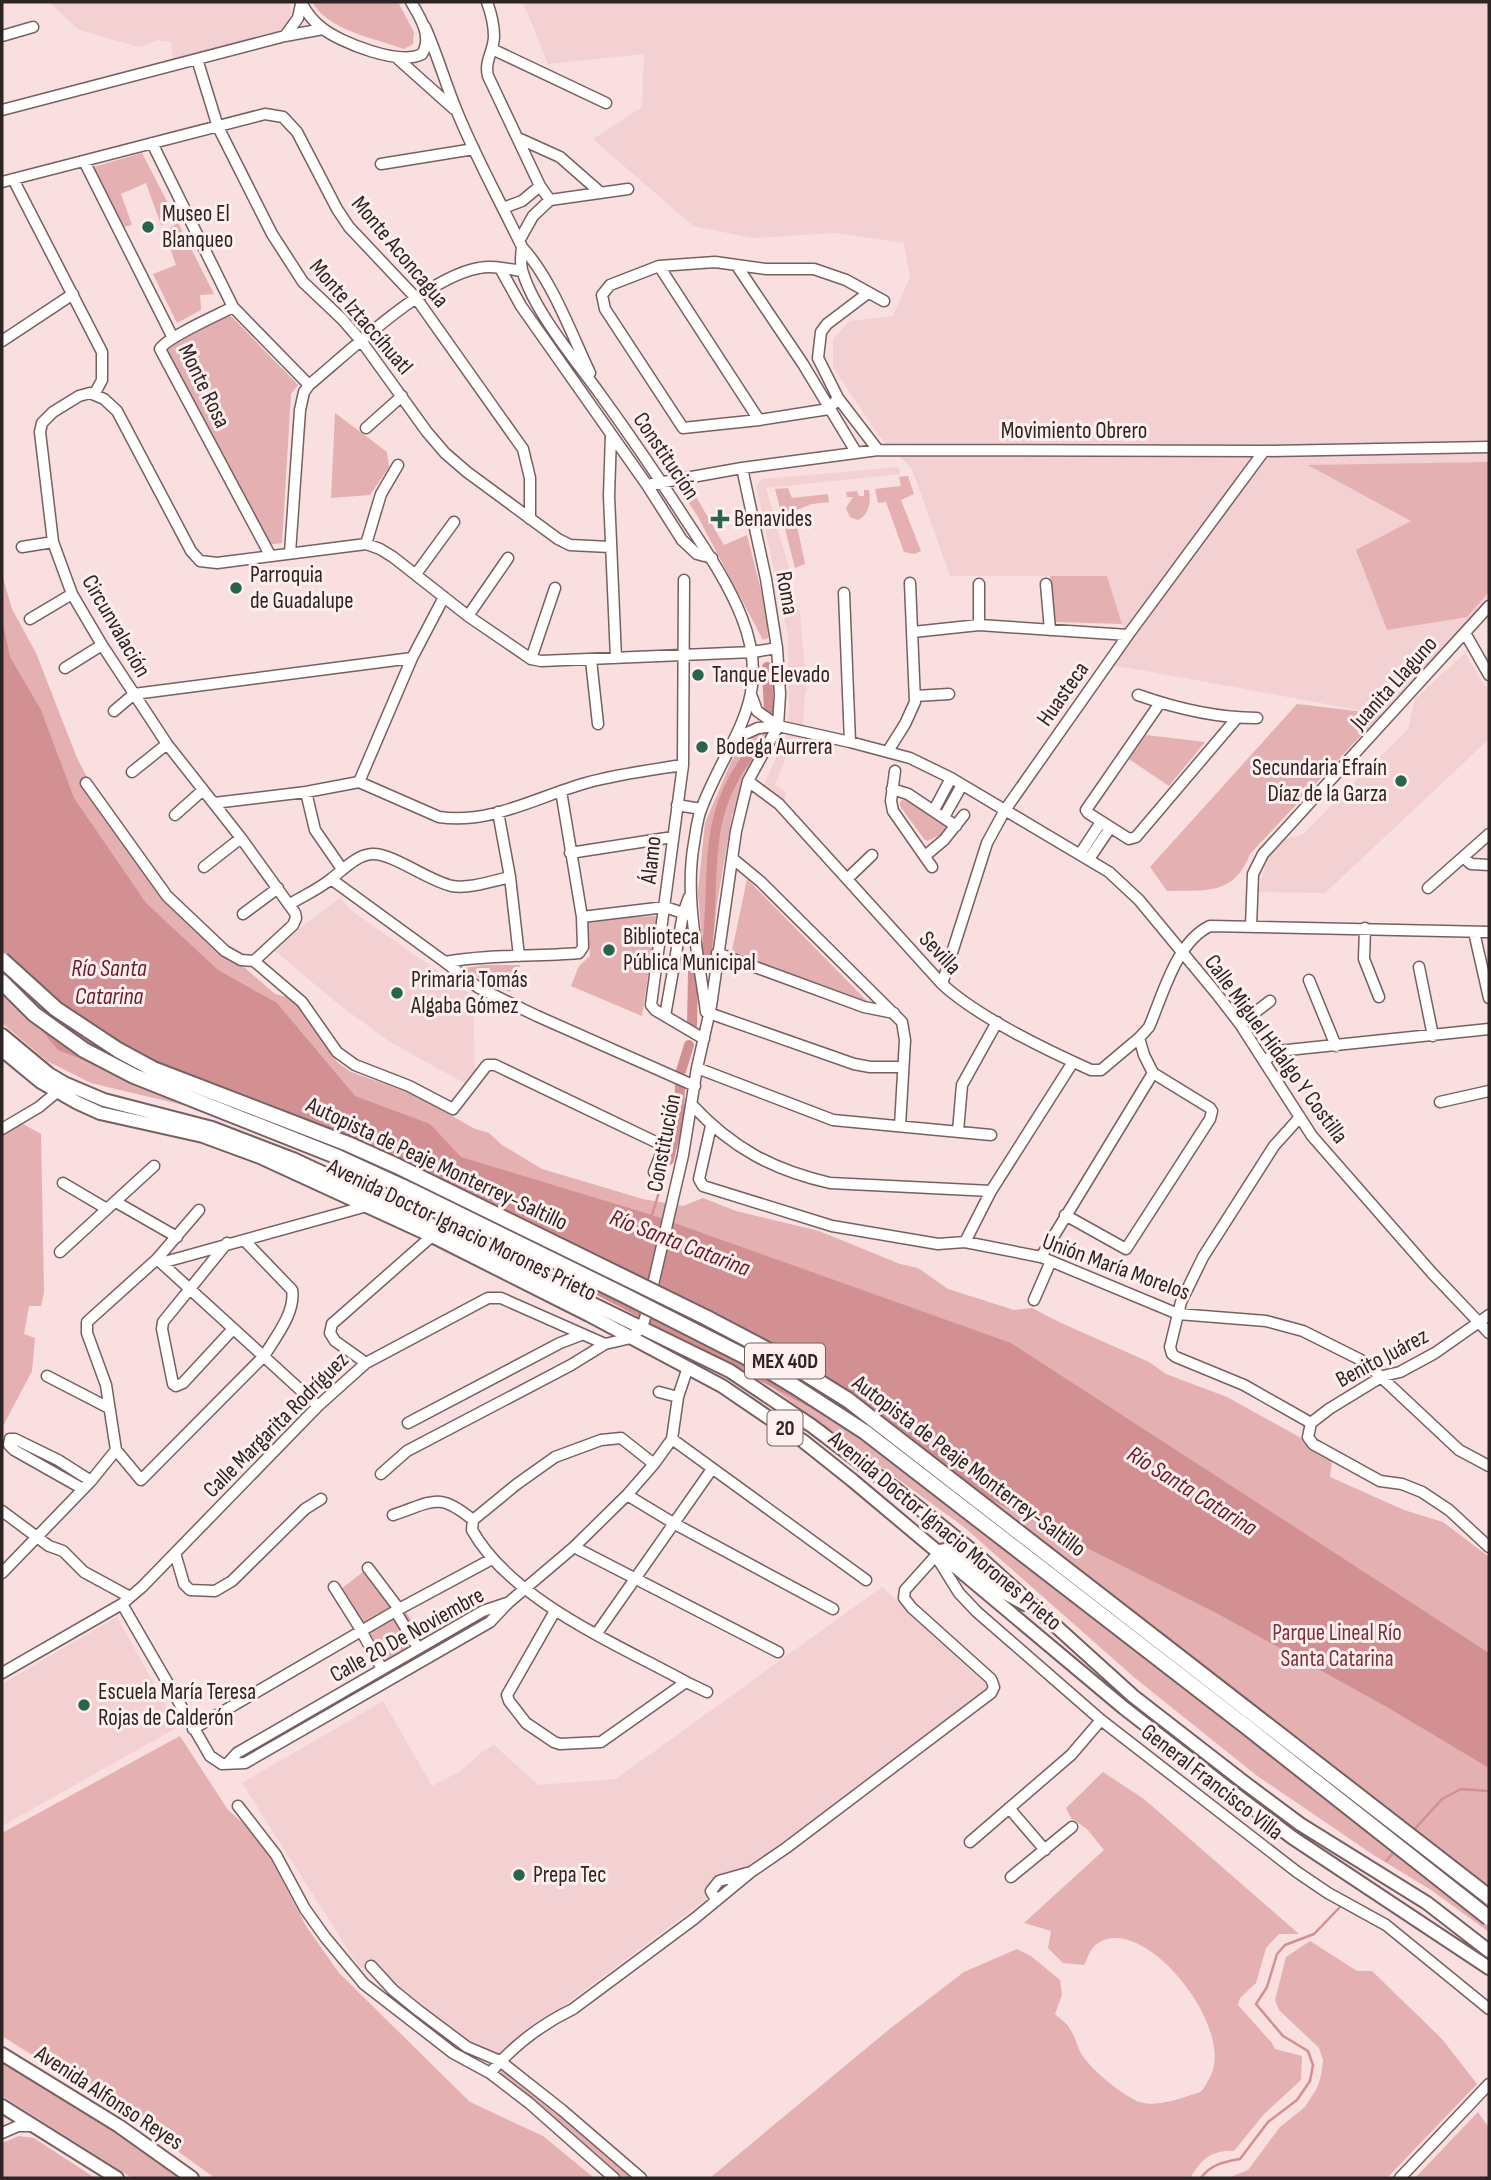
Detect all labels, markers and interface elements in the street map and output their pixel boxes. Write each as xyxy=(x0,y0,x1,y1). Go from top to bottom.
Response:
street label: Monte Aconcagua xyxy=(345,191,455,313)
place label: Museo El Blanqueo xyxy=(162,200,233,254)
marker: Museo El Blanqueo xyxy=(140,219,156,235)
street label: Monte Iztaccíhuatl xyxy=(303,254,419,380)
street label: Monte Rosa xyxy=(172,339,236,433)
street label: Constitución xyxy=(627,407,705,505)
street label: Movimiento Obrero xyxy=(1001,417,1147,445)
place label: Benavides xyxy=(734,505,812,533)
marker: Benavides xyxy=(712,511,728,527)
place label: Parroquia de Guadalupe xyxy=(250,561,354,615)
street label: Roma xyxy=(769,569,805,617)
street label: Circunvalación xyxy=(75,570,157,682)
marker: Parroquia de Guadalupe xyxy=(228,580,244,596)
street label: Juanita Llaguno xyxy=(1344,630,1443,736)
street label: Huasteca xyxy=(1031,656,1095,732)
place label: Tanque Elevado xyxy=(712,661,830,689)
marker: Tanque Elevado xyxy=(690,667,706,683)
place label: Bodega Aurrera xyxy=(716,733,833,761)
marker: Bodega Aurrera xyxy=(694,739,710,755)
place label: Secundaria Efraín Díaz de la Garza xyxy=(1252,754,1387,808)
marker: Secundaria Efraín Díaz de la Garza xyxy=(1393,773,1409,789)
street label: Álamo xyxy=(634,835,667,886)
place label: Biblioteca Pública Municipal xyxy=(623,923,756,977)
street label: Sevilla xyxy=(913,925,967,981)
marker: Biblioteca Pública Municipal xyxy=(601,942,617,958)
street label: Calle Miguel Hidalgo Y Costilla xyxy=(1198,949,1354,1149)
water label: Río Santa Catarina xyxy=(71,954,147,1011)
place label: Primaria Tomás Algaba Gómez xyxy=(410,966,528,1020)
marker: Primaria Tomás Algaba Gómez xyxy=(389,985,405,1001)
street label: Autopista de Peaje Monterrey-Saltillo xyxy=(301,1091,572,1237)
street label: Constitución xyxy=(641,1092,687,1194)
street label: Avenida Doctor Ignacio Morones Prieto xyxy=(322,1152,601,1307)
water label: Río Santa Catarina xyxy=(606,1203,754,1283)
street label: Unión María Morelos xyxy=(1038,1227,1194,1307)
street label: Benito Juárez xyxy=(1331,1322,1433,1394)
road number: MEX 40D xyxy=(745,1344,825,1378)
street label: Calle Margarita Rodríguez xyxy=(197,1346,355,1504)
street label: Autopista de Peaje Monterrey-Saltillo xyxy=(846,1368,1091,1563)
road number: 20 xyxy=(768,1410,802,1446)
street label: Avenida Doctor Ignacio Morones Prieto xyxy=(822,1425,1067,1637)
water label: Río Santa Catarina xyxy=(1122,1440,1263,1543)
street label: Calle 20 De Noviembre xyxy=(325,1581,489,1689)
park label: Parque Lineal Río Santa Catarina xyxy=(1272,1619,1402,1673)
place label: Escuela María Teresa Rojas de Calderón xyxy=(98,1678,256,1732)
marker: Escuela María Teresa Rojas de Calderón xyxy=(76,1697,92,1713)
street label: General Francisco Villa xyxy=(1135,1718,1289,1846)
place label: Prepa Tec xyxy=(533,1861,606,1889)
marker: Prepa Tec xyxy=(511,1867,527,1883)
street label: Avenida Alfonso Reyes xyxy=(29,2039,188,2156)

